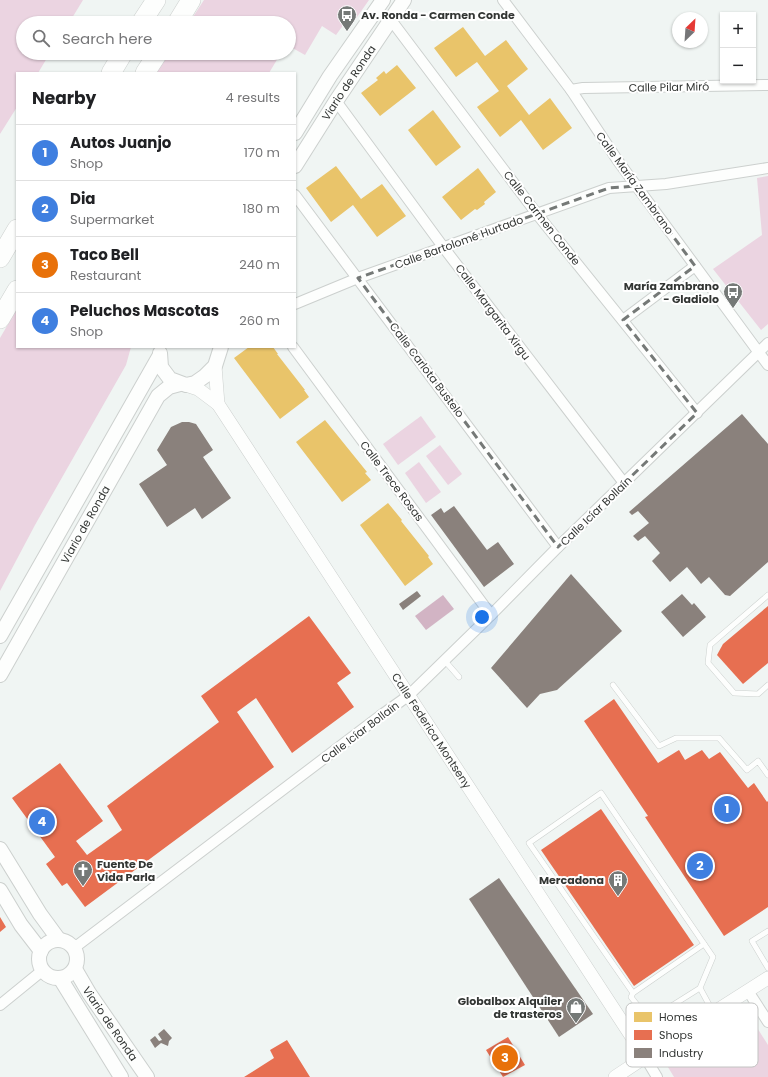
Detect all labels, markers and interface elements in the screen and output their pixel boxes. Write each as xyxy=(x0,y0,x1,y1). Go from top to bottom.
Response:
bus stop icon: Av. Ronda - Carmen Conde xyxy=(336,4,358,32)
place label: Av. Ronda - Carmen Conde xyxy=(361,7,515,23)
north arrow xyxy=(672,12,708,48)
map controls xyxy=(720,12,756,84)
button: + xyxy=(720,12,756,48)
search box xyxy=(16,16,296,60)
icon: search xyxy=(30,27,52,49)
text: Search here xyxy=(62,28,152,49)
street label: Viario de Ronda xyxy=(318,42,379,123)
button: − xyxy=(720,48,756,84)
street label: Calle Pilar Miró xyxy=(629,78,709,96)
text: Nearby xyxy=(32,86,96,110)
text: 4 results xyxy=(226,88,280,107)
street label: Calle María Zambrano xyxy=(592,129,678,237)
text: Autos Juanjo xyxy=(70,132,171,153)
text: 1 xyxy=(43,143,47,162)
text: 170 m xyxy=(244,143,280,162)
text: Shop xyxy=(70,154,103,173)
street label: Calle Carmen Conde xyxy=(500,167,584,269)
text: Dia xyxy=(70,188,96,209)
text: 2 xyxy=(41,199,49,218)
text: 180 m xyxy=(243,199,280,218)
text: Supermarket xyxy=(70,210,154,229)
street label: Calle Bartolomé Hurtado xyxy=(392,211,526,273)
text: Taco Bell xyxy=(70,244,139,265)
text: 3 xyxy=(41,255,49,274)
text: 240 m xyxy=(239,255,280,274)
street label: Calle Margarita Xirgu xyxy=(452,261,534,363)
text: Restaurant xyxy=(70,266,141,285)
place label: María Zambrano - Gladiolo xyxy=(624,278,719,307)
bus stop icon: María Zambrano - Gladiolo xyxy=(722,281,744,309)
text: Peluchos Mascotas xyxy=(70,300,219,321)
text: 4 xyxy=(41,311,49,330)
text: 260 m xyxy=(239,311,280,330)
street label: Calle Carlota Bustelo xyxy=(386,319,468,421)
text: Shop xyxy=(70,322,103,341)
street label: Calle Trece Rosas xyxy=(356,437,428,525)
street label: Calle Icíar Bollaín xyxy=(557,473,635,549)
street label: Viario de Ronda xyxy=(57,483,114,566)
your location xyxy=(472,607,492,627)
street label: Calle Federica Montseny xyxy=(388,670,476,792)
street label: Calle Icíar Bollaín xyxy=(318,697,402,767)
pin: 1 xyxy=(714,794,740,824)
pin: 4 xyxy=(29,807,55,837)
pin: 2 xyxy=(687,851,713,881)
place label: Fuente De Vida Parla xyxy=(97,856,155,885)
church icon: Fuente De Vida Parla xyxy=(72,859,94,887)
building icon: Mercadona xyxy=(607,869,629,897)
place label: Mercadona xyxy=(539,872,604,888)
street label: Viario de Ronda xyxy=(79,983,142,1064)
place label: Globalbox Alquiler de trasteros xyxy=(458,993,562,1022)
shop icon: Globalbox Alquiler de trasteros xyxy=(565,996,587,1024)
legend xyxy=(626,1003,758,1067)
text: Homes xyxy=(659,1009,698,1025)
text: Shops xyxy=(659,1027,693,1043)
pin: 3 xyxy=(492,1043,518,1073)
text: Industry xyxy=(659,1045,704,1061)

